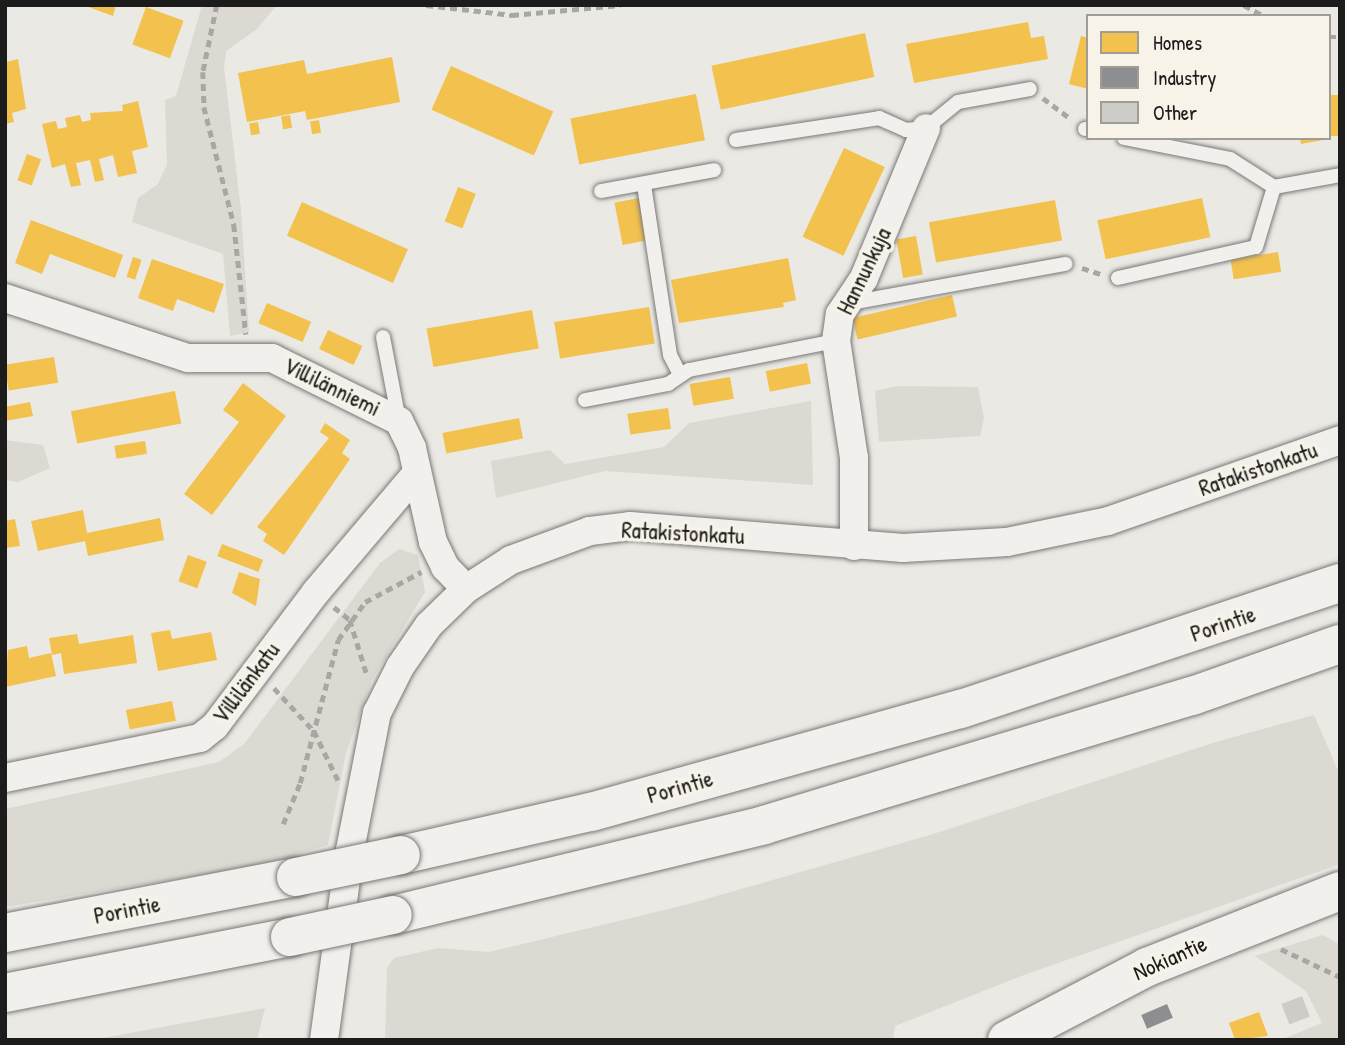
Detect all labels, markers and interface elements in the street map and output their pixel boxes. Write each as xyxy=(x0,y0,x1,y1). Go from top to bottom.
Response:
legend xyxy=(1086,14,1331,140)
text: Homes xyxy=(1153,28,1202,57)
text: Industry xyxy=(1153,63,1216,92)
text: Other xyxy=(1153,98,1197,127)
street label: Hannunkuja xyxy=(831,223,897,319)
street label: Villilänniemi xyxy=(279,352,385,422)
street label: Ratakistonkatu xyxy=(1195,436,1321,502)
street label: Ratakistonkatu xyxy=(621,516,745,550)
street label: Porintie xyxy=(1187,600,1259,648)
street label: Villilänkatu xyxy=(207,637,285,729)
street label: Porintie xyxy=(644,765,716,809)
street label: Porintie xyxy=(92,890,162,930)
street label: Nokiantie xyxy=(1129,930,1211,986)

